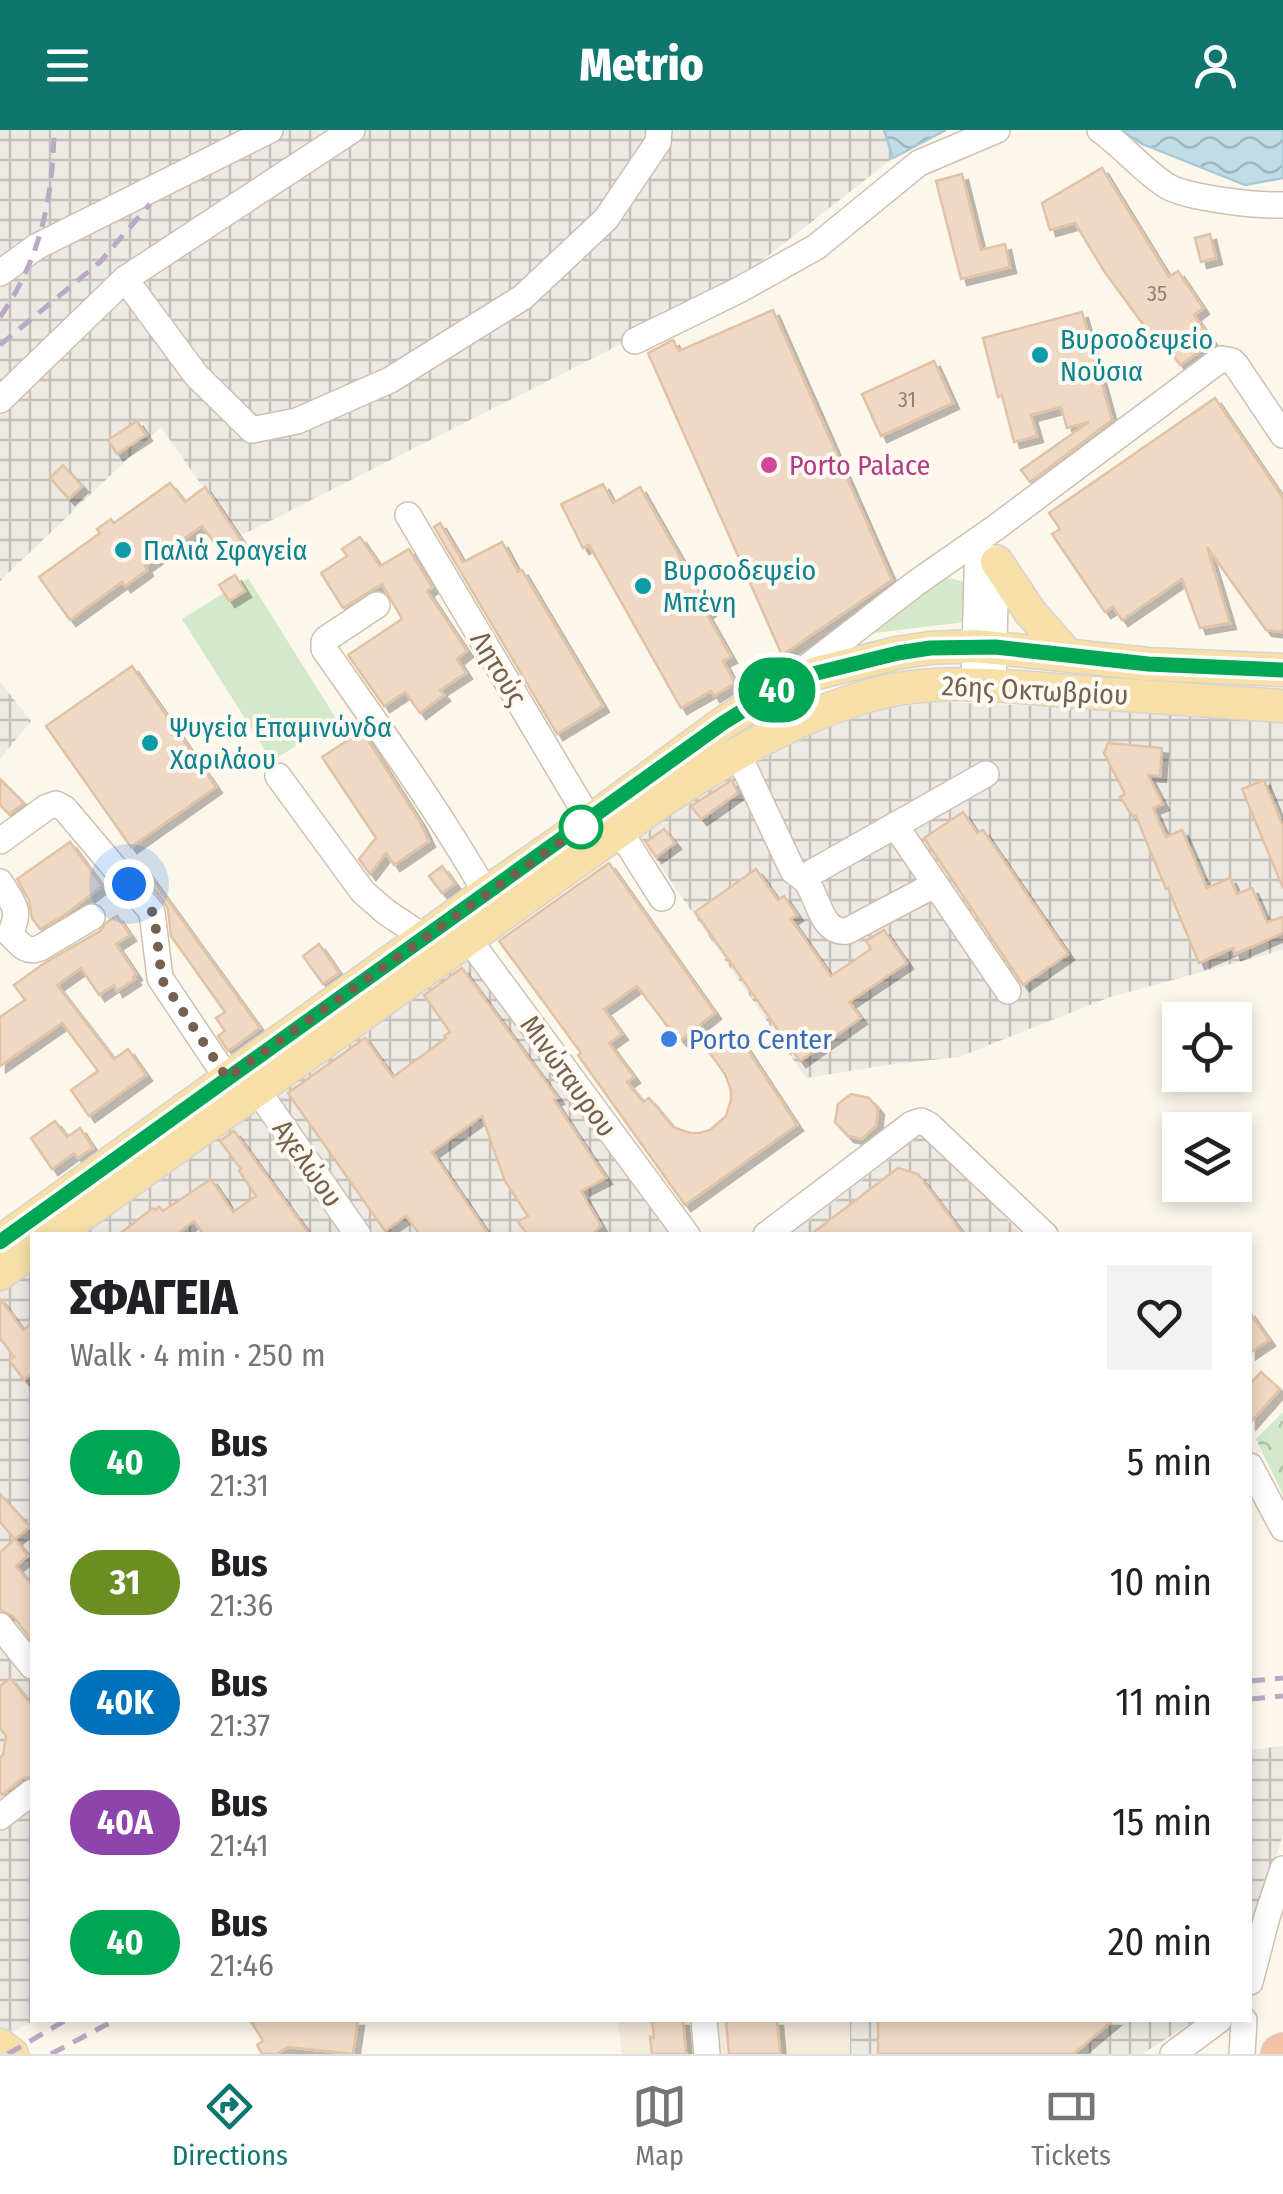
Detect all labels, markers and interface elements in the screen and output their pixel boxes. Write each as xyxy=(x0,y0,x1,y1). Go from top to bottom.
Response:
icon: menu xyxy=(40,38,95,93)
text: Metrio xyxy=(579,38,704,92)
icon: person xyxy=(1188,38,1243,93)
house number: 35 xyxy=(1147,280,1167,307)
place label: Βυρσοδεψείο Νούσια xyxy=(1060,323,1213,388)
marker: Βυρσοδεψείο Νούσια xyxy=(1029,344,1051,366)
house number: 31 xyxy=(898,386,916,413)
place label: Porto Palace xyxy=(789,449,930,482)
marker: Porto Palace xyxy=(758,454,780,476)
place label: Παλιά Σφαγεία xyxy=(143,534,308,567)
marker: Παλιά Σφαγεία xyxy=(112,539,134,561)
place label: Βυρσοδεψείο Μπένη xyxy=(663,554,816,619)
marker: Βυρσοδεψείο Μπένη xyxy=(632,575,654,597)
street label: Λητούς xyxy=(464,625,534,712)
line badge: 40 xyxy=(732,658,822,722)
text: 40 xyxy=(758,669,796,711)
street label: 26ης Οκτωβρίου xyxy=(941,669,1129,712)
place label: Ψυγεία Επαμινώνδα Χαριλάου xyxy=(170,711,392,776)
marker: Ψυγεία Επαμινώνδα Χαριλάου xyxy=(139,732,161,754)
unlabelled marker xyxy=(560,806,602,848)
your location xyxy=(104,859,154,909)
map controls xyxy=(1162,1002,1252,1202)
button: locate xyxy=(1162,1002,1252,1092)
street label: Μινώταυρου xyxy=(514,1009,624,1143)
place label: Porto Center xyxy=(689,1023,832,1056)
marker: Porto Center xyxy=(658,1028,680,1050)
button: layers xyxy=(1162,1112,1252,1202)
street label: Αχελώου xyxy=(266,1113,349,1213)
button: heart xyxy=(1107,1265,1212,1370)
text: ΣΦΑΓΕΙΑ xyxy=(70,1269,238,1327)
text: Walk · 4 min · 250 m xyxy=(70,1336,326,1374)
text: Bus xyxy=(210,1420,268,1466)
text: 5 min xyxy=(1127,1439,1212,1485)
text: 40 xyxy=(106,1441,144,1483)
text: 21:31 xyxy=(210,1466,269,1504)
text: Bus xyxy=(210,1540,268,1586)
text: 10 min xyxy=(1110,1559,1212,1605)
text: 31 xyxy=(110,1561,140,1603)
text: 21:36 xyxy=(210,1586,273,1624)
text: Bus xyxy=(210,1660,268,1706)
text: 11 min xyxy=(1115,1679,1212,1725)
text: 40Κ xyxy=(96,1681,154,1723)
text: 21:37 xyxy=(210,1706,270,1744)
text: Bus xyxy=(210,1780,268,1826)
text: 15 min xyxy=(1112,1799,1212,1845)
text: 40Α xyxy=(97,1801,153,1843)
text: 21:41 xyxy=(210,1826,269,1864)
text: Bus xyxy=(210,1900,268,1946)
text: 20 min xyxy=(1108,1919,1212,1965)
text: 40 xyxy=(106,1921,144,1963)
text: 21:46 xyxy=(210,1946,274,1984)
tab: Directions xyxy=(172,2079,288,2172)
tab: Map xyxy=(632,2079,687,2172)
tab: Tickets xyxy=(1031,2079,1111,2172)

